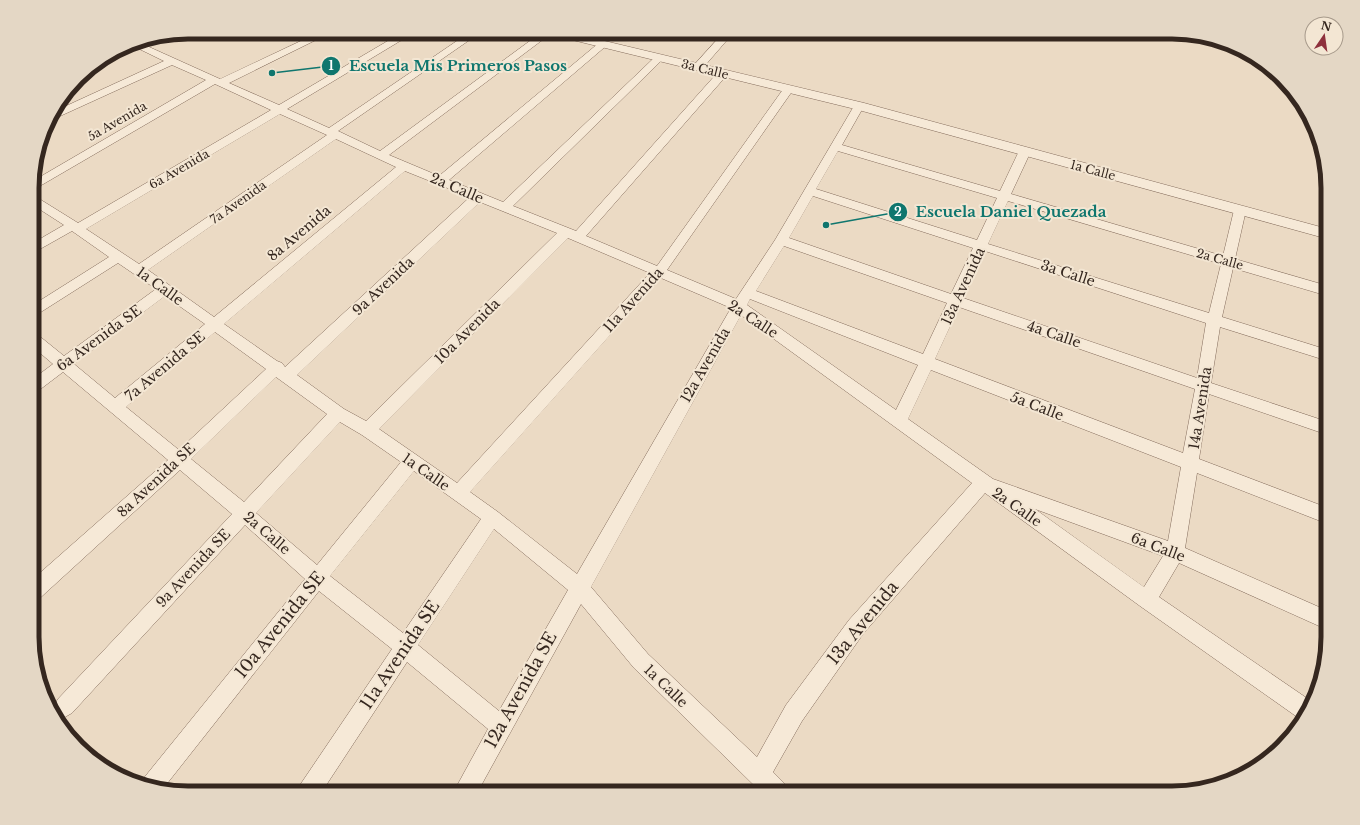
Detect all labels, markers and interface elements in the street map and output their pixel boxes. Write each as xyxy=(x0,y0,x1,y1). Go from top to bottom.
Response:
north arrow xyxy=(1304,16,1344,56)
text: N xyxy=(1320,18,1334,34)
callout: Escuela Mis Primeros Pasos xyxy=(321,52,575,79)
text: Escuela Mis Primeros Pasos xyxy=(349,56,567,75)
street label: 3a Calle xyxy=(680,56,730,82)
text: 1 xyxy=(328,58,334,73)
street label: 5a Avenida xyxy=(85,98,150,144)
street label: 6a Avenida xyxy=(146,146,212,192)
street label: 1a Calle xyxy=(1069,157,1117,183)
street label: 2a Calle xyxy=(428,169,486,207)
street label: 7a Avenida xyxy=(207,177,269,227)
callout: Escuela Daniel Quezada xyxy=(888,198,1115,225)
street label: 8a Avenida xyxy=(264,201,335,265)
text: Escuela Daniel Quezada xyxy=(916,202,1107,221)
text: 2 xyxy=(894,204,902,219)
street label: 13a Avenida xyxy=(937,244,989,328)
street label: 2a Calle xyxy=(1195,245,1245,273)
street label: 9a Avenida xyxy=(348,253,418,319)
street label: 3a Calle xyxy=(1038,256,1098,290)
street label: 1a Calle xyxy=(133,263,187,309)
street label: 11a Avenida xyxy=(599,264,667,336)
street label: 10a Avenida xyxy=(431,294,504,367)
street label: 2a Calle xyxy=(724,296,782,342)
street label: 6a Avenida SE xyxy=(53,301,145,375)
street label: 4a Calle xyxy=(1025,316,1083,352)
street label: 12a Avenida xyxy=(676,324,734,406)
street label: 7a Avenida SE xyxy=(121,327,209,405)
street label: 14a Avenida xyxy=(1185,365,1215,451)
street label: 5a Calle xyxy=(1008,388,1066,424)
street label: 8a Avenida SE xyxy=(113,439,199,521)
street label: 1a Calle xyxy=(399,449,453,495)
street label: 2a Calle xyxy=(989,483,1045,531)
street label: 2a Calle xyxy=(240,508,294,558)
street label: 9a Avenida SE xyxy=(152,525,234,611)
street label: 6a Calle xyxy=(1128,528,1188,566)
street label: 10a Avenida SE xyxy=(230,567,330,683)
street label: 13a Avenida xyxy=(823,576,904,669)
street label: 11a Avenida SE xyxy=(356,597,444,713)
street label: 12a Avenida SE xyxy=(480,628,562,752)
street label: 1a Calle xyxy=(640,661,692,711)

